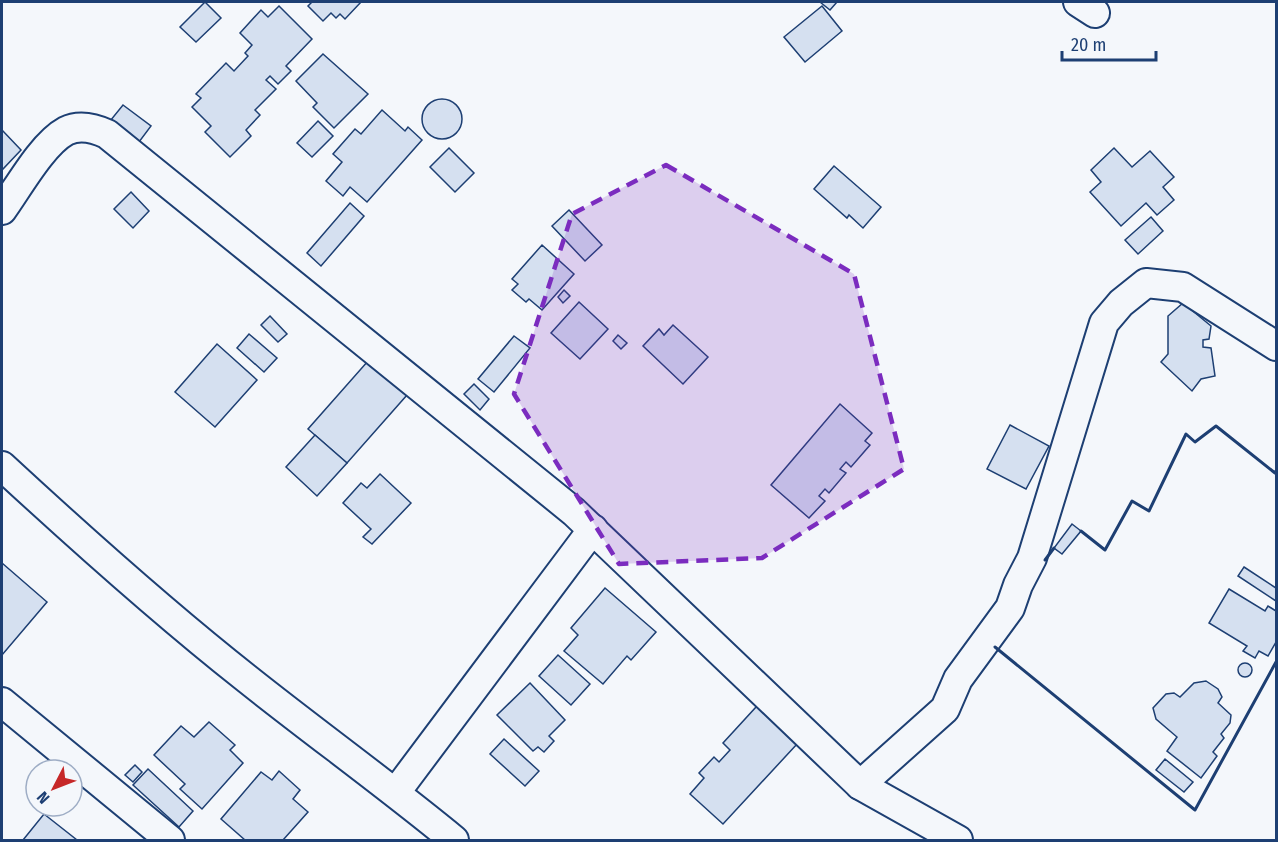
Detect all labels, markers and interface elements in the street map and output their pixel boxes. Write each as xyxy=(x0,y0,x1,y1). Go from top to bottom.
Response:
scale bar xyxy=(1062,24,1156,62)
text: 20 m xyxy=(1071,34,1106,56)
north arrow xyxy=(24,758,84,818)
text: N xyxy=(33,788,53,808)

